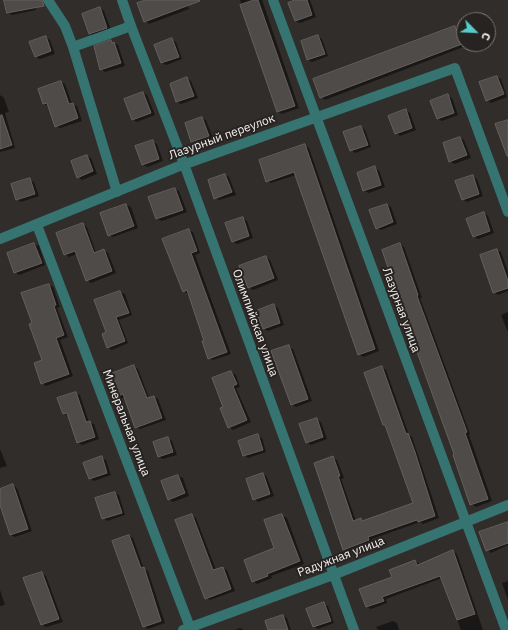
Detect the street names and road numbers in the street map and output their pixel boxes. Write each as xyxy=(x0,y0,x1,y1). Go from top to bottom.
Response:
street label: Лазурный переулок xyxy=(167,111,277,163)
street label: Лазурная улица xyxy=(379,266,423,354)
street label: Олимпийская улица xyxy=(229,267,281,379)
street label: Минеральная улица xyxy=(99,368,153,478)
street label: Радужная улица xyxy=(295,534,387,580)

